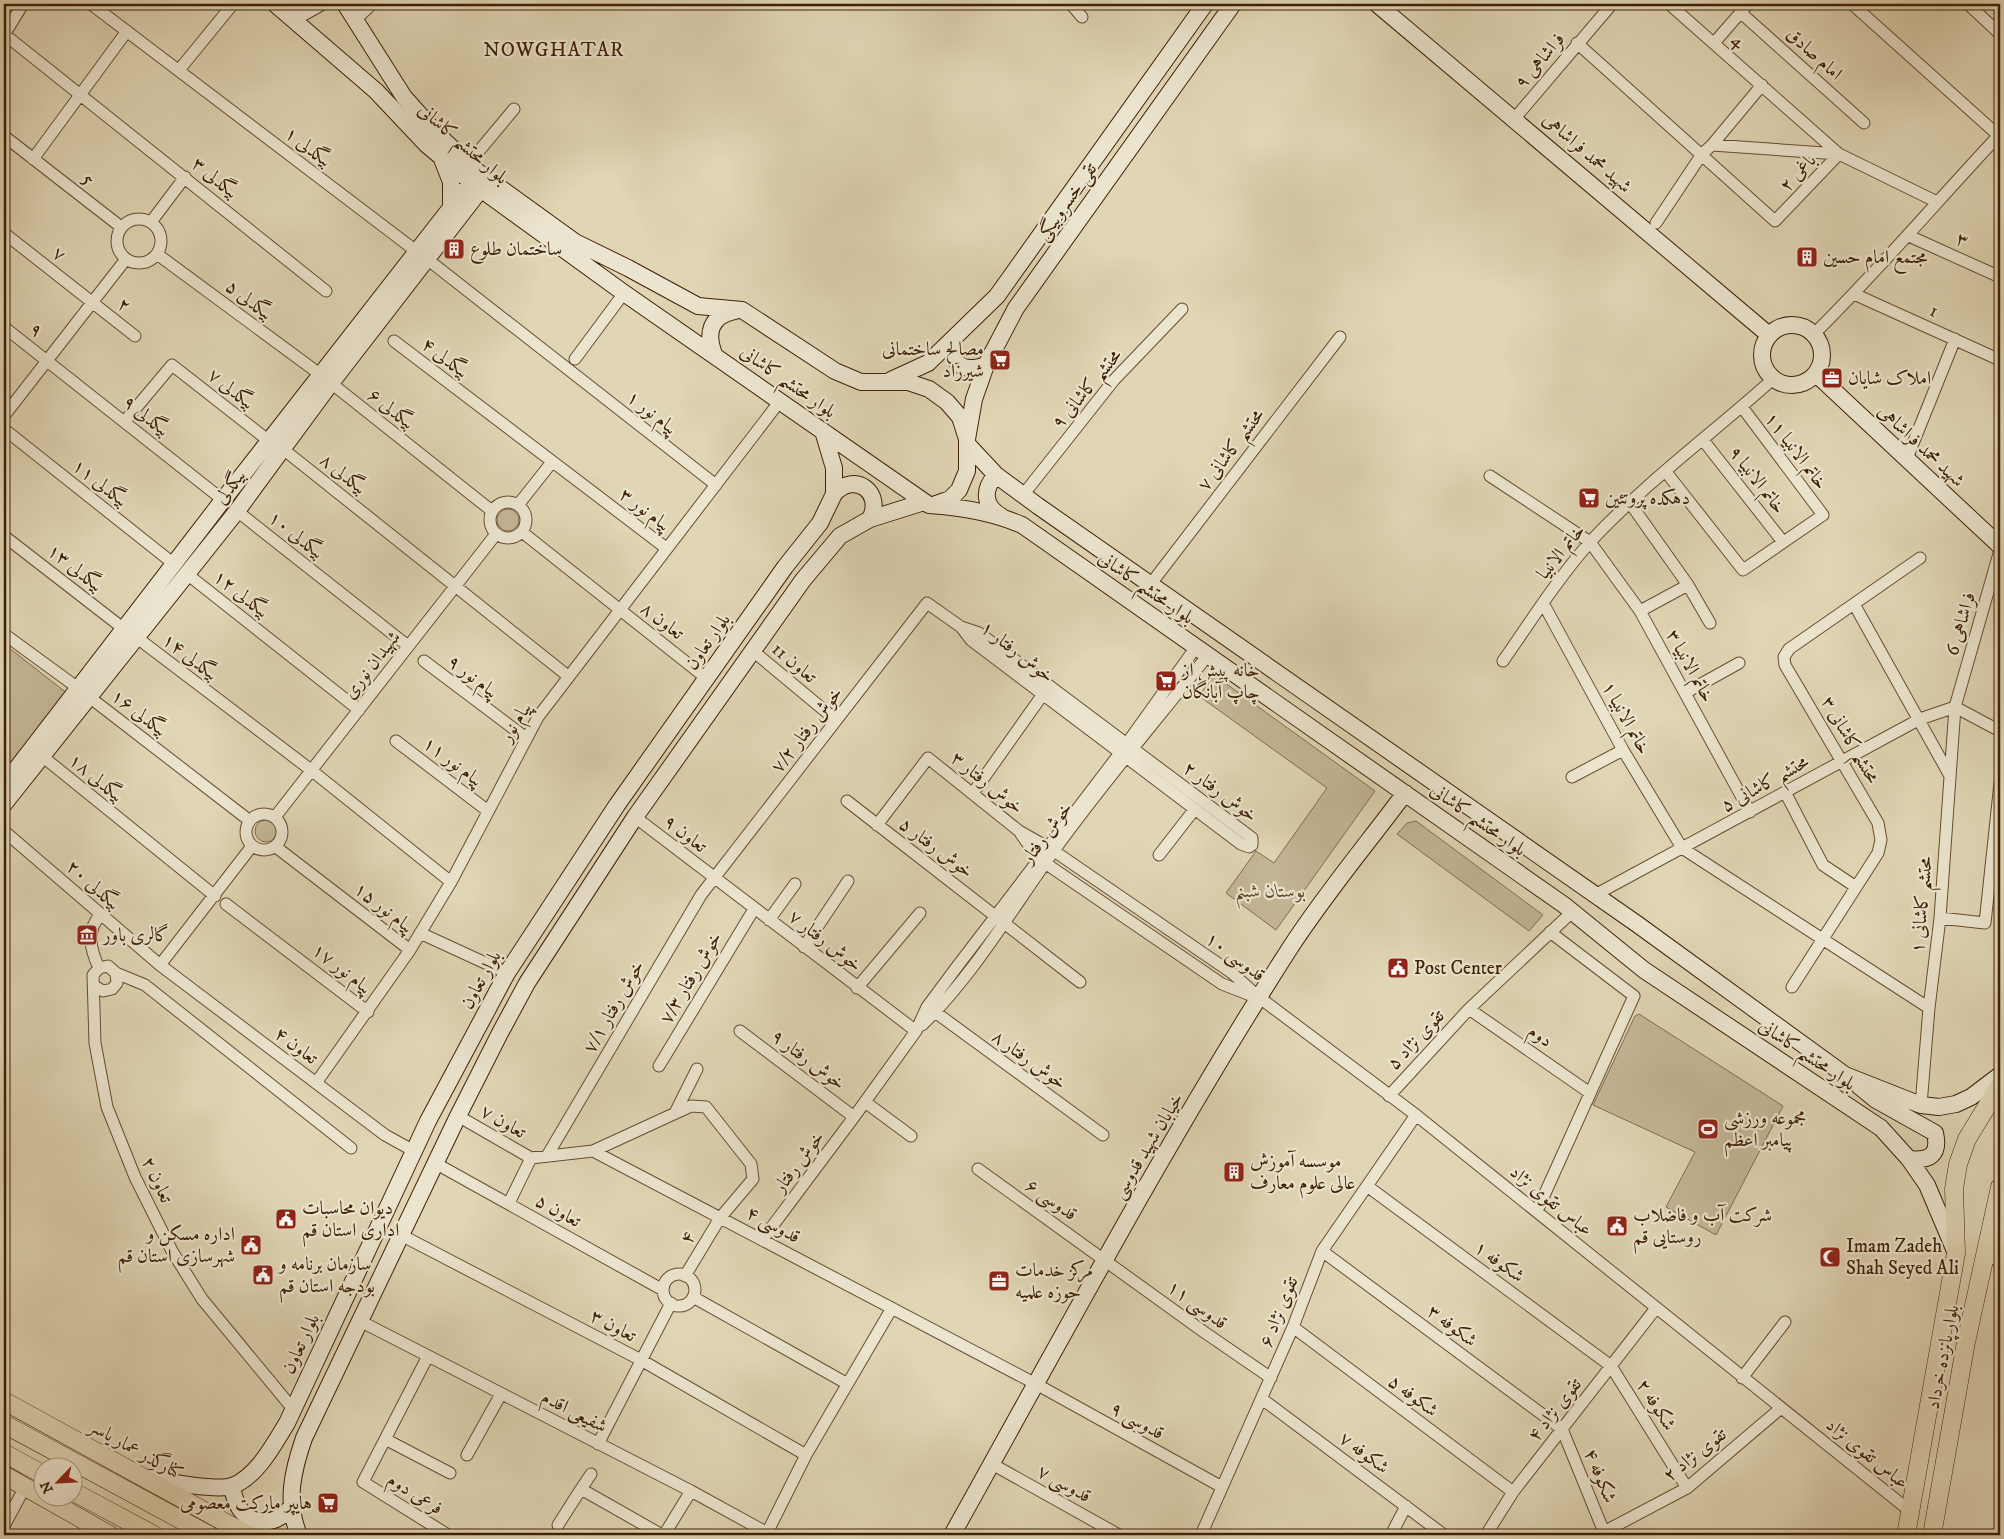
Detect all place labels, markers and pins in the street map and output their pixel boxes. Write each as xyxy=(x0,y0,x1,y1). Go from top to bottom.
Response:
building icon: ساختمان طلوع xyxy=(442,237,466,261)
place label: ساختمان طلوع xyxy=(470,238,562,264)
building icon: مجتمع امام حسین xyxy=(1795,245,1819,269)
place label: مجتمع امام حسین xyxy=(1823,246,1928,274)
place label: مصالح ساختمانی شیرزاد xyxy=(882,338,984,383)
supermarket icon: مصالح ساختمانی شیرزاد xyxy=(988,348,1012,372)
office icon: املاک شایان xyxy=(1820,366,1844,390)
place label: املاک شایان xyxy=(1848,367,1931,390)
supermarket icon: دهکده پروتئین xyxy=(1577,486,1601,510)
place label: دهکده پروتئین xyxy=(1605,487,1690,510)
place label: خانه پیش از چاپ آبانگان xyxy=(1180,659,1260,705)
supermarket icon: خانه پیش از چاپ آبانگان xyxy=(1154,669,1178,693)
museum icon: گالری باور xyxy=(75,923,99,947)
place label: گالری باور xyxy=(101,923,169,947)
public building icon: Post Center xyxy=(1386,956,1410,980)
place label: Post Center xyxy=(1414,957,1502,980)
place label: مجموعه ورزشی پیامبر اعظم xyxy=(1724,1107,1807,1158)
sports icon: مجموعه ورزشی پیامبر اعظم xyxy=(1696,1117,1720,1141)
place label: موسسه آموزش عالی علوم معارف xyxy=(1250,1150,1355,1199)
building icon: موسسه آموزش عالی علوم معارف xyxy=(1222,1160,1246,1184)
place label: دیوان محاسبات اداری استان قم xyxy=(302,1197,399,1248)
place label: شرکت آب و فاضلاب روستایی قم xyxy=(1633,1204,1772,1255)
public building icon: دیوان محاسبات اداری استان قم xyxy=(274,1207,298,1231)
public building icon: شرکت آب و فاضلاب روستایی قم xyxy=(1605,1214,1629,1238)
place label: اداره مسکن و شهرسازی استان قم xyxy=(118,1223,235,1274)
public building icon: اداره مسکن و شهرسازی استان قم xyxy=(239,1233,263,1257)
place label: Imam Zadeh Shah Seyed Ali xyxy=(1846,1235,1959,1280)
mosque icon: Imam Zadeh Shah Seyed Ali xyxy=(1818,1245,1842,1269)
place label: سازمان برنامه و بودجه استان قم xyxy=(277,1253,375,1304)
place label: مرکز خدمات حوزه علمیه xyxy=(1015,1259,1093,1304)
public building icon: سازمان برنامه و بودجه استان قم xyxy=(251,1263,275,1287)
office icon: مرکز خدمات حوزه علمیه xyxy=(987,1269,1011,1293)
supermarket icon: هایپر مارکت معصومی xyxy=(316,1491,340,1515)
place label: هایپر مارکت معصومی xyxy=(180,1492,312,1516)

